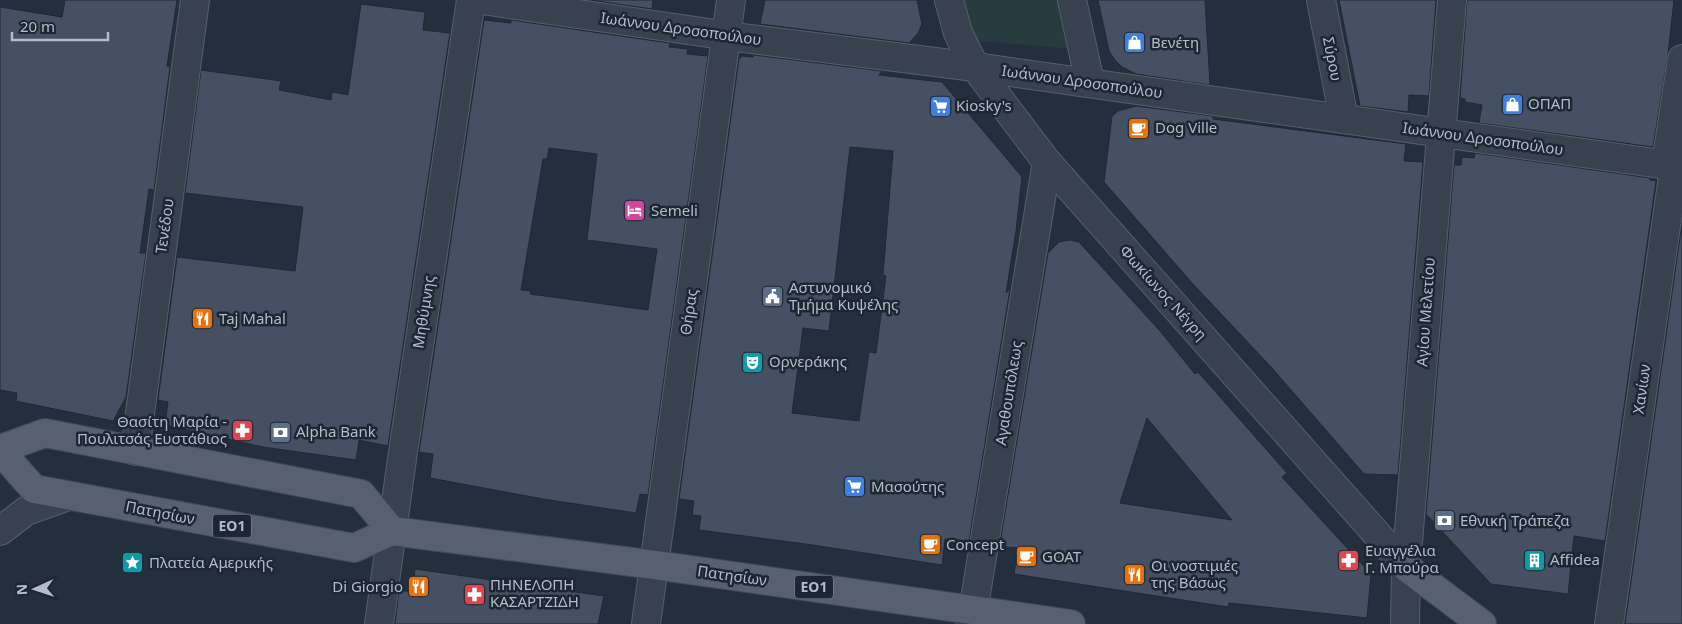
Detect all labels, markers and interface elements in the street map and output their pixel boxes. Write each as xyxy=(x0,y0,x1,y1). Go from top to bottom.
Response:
street label: Ιωάννου Δροσοπούλου xyxy=(600,7,763,49)
scale bar xyxy=(12,10,109,42)
text: 20 m xyxy=(20,16,55,36)
shop icon: Βενέτη xyxy=(1123,31,1147,55)
place label: Βενέτη xyxy=(1151,32,1199,52)
street label: Σύρου xyxy=(1319,35,1347,83)
street label: Ιωάννου Δροσοπούλου xyxy=(1001,60,1164,102)
shop icon: ΟΠΑΠ xyxy=(1500,92,1524,116)
place label: ΟΠΑΠ xyxy=(1528,93,1571,113)
supermarket icon: Kiosky's xyxy=(928,94,952,118)
place label: Kiosky's xyxy=(956,95,1012,115)
cafe icon: Dog Ville xyxy=(1127,116,1151,140)
place label: Dog Ville xyxy=(1155,117,1217,137)
street label: Ιωάννου Δροσοπούλου xyxy=(1402,117,1565,159)
street label: Τενέδου xyxy=(150,197,178,255)
hotel icon: Semeli xyxy=(623,199,647,223)
place label: Semeli xyxy=(651,200,698,220)
street label: Φωκίωνος Νέγρη xyxy=(1116,241,1212,344)
street label: Αγίου Μελετίου xyxy=(1411,257,1439,367)
street label: Μηθύμνης xyxy=(407,274,439,350)
place label: Αστυνομικό Τμήμα Κυψέλης xyxy=(789,277,898,314)
public building icon: Αστυνομικό Τμήμα Κυψέλης xyxy=(761,285,785,309)
street label: Θήρας xyxy=(675,288,701,336)
restaurant icon: Taj Mahal xyxy=(191,307,215,331)
place label: Taj Mahal xyxy=(219,308,286,328)
street label: Αγαθουπόλεως xyxy=(990,339,1026,447)
theatre icon: Ορνεράκης xyxy=(741,350,765,374)
place label: Ορνεράκης xyxy=(769,351,847,371)
street label: Χανίων xyxy=(1628,363,1654,415)
place label: Θασίτη Μαρία - Πουλιτσάς Ευστάθιος xyxy=(77,411,227,448)
pharmacy icon: Θασίτη Μαρία - Πουλιτσάς Ευστάθιος xyxy=(231,419,255,443)
bank icon: Alpha Bank xyxy=(268,420,292,444)
place label: Alpha Bank xyxy=(296,421,376,441)
supermarket icon: Μασούτης xyxy=(843,475,867,499)
place label: Μασούτης xyxy=(871,476,944,496)
street label: Πατησίων xyxy=(124,496,197,529)
bank icon: Εθνική Τράπεζα xyxy=(1432,509,1456,533)
place label: Εθνική Τράπεζα xyxy=(1460,510,1570,530)
road number: ΕΟ1 xyxy=(213,514,251,538)
cafe icon: Concept xyxy=(918,533,942,557)
place label: Concept xyxy=(946,534,1005,554)
place label: Ευαγγέλια Γ. Μπούρα xyxy=(1365,540,1440,577)
cafe icon: GOAT xyxy=(1014,545,1038,569)
place label: GOAT xyxy=(1042,546,1082,566)
pharmacy icon: Ευαγγέλια Γ. Μπούρα xyxy=(1337,548,1361,572)
building icon: Affidea xyxy=(1522,548,1546,572)
place label: Affidea xyxy=(1550,549,1600,569)
place icon: Πλατεία Αμερικής xyxy=(121,551,145,575)
place label: Πλατεία Αμερικής xyxy=(149,552,273,572)
place label: Οι νοστιμιές της Βάσως xyxy=(1151,555,1238,592)
street label: Πατησίων xyxy=(696,560,768,590)
restaurant icon: Οι νοστιμιές της Βάσως xyxy=(1123,563,1147,587)
north arrow xyxy=(10,564,60,614)
place label: ΠΗΝΕΛΟΠΗ ΚΑΣΑΡΤΖΙΔΗ xyxy=(490,574,579,611)
restaurant icon: Di Giorgio xyxy=(407,575,431,599)
place label: Di Giorgio xyxy=(332,576,403,596)
road number: ΕΟ1 xyxy=(795,576,833,598)
pharmacy icon: ΠΗΝΕΛΟΠΗ ΚΑΣΑΡΤΖΙΔΗ xyxy=(462,582,486,606)
text: N xyxy=(12,584,31,596)

